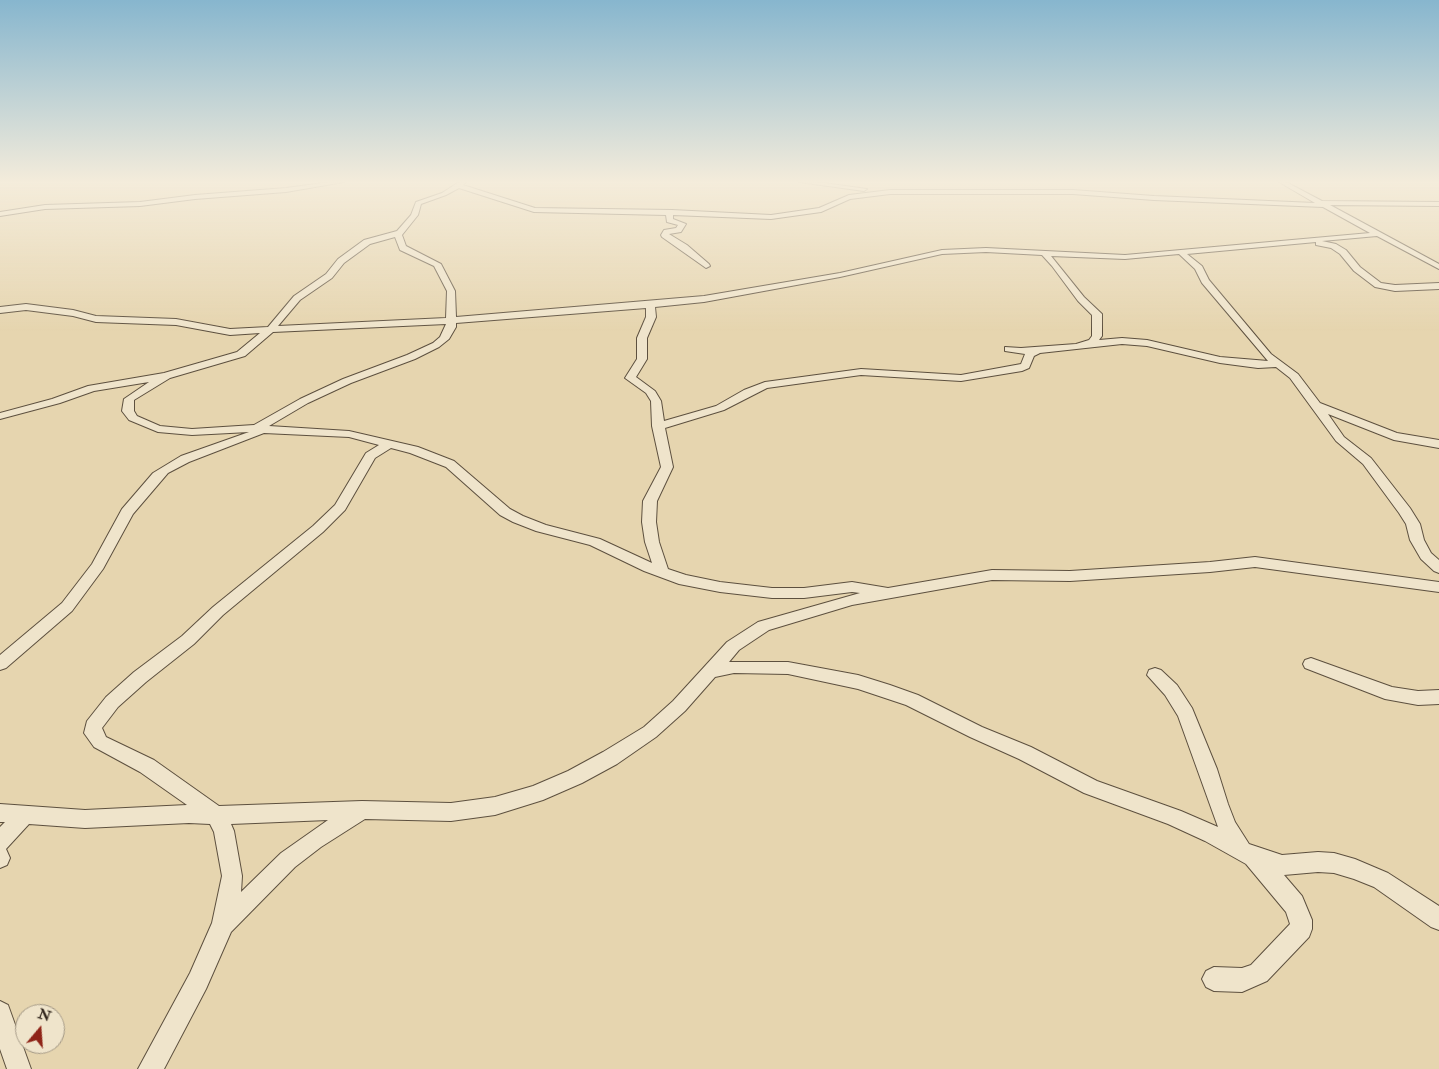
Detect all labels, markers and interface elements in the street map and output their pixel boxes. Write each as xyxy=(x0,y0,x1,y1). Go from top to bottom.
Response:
north arrow xyxy=(15,1004,65,1054)
text: N xyxy=(36,1005,53,1025)

